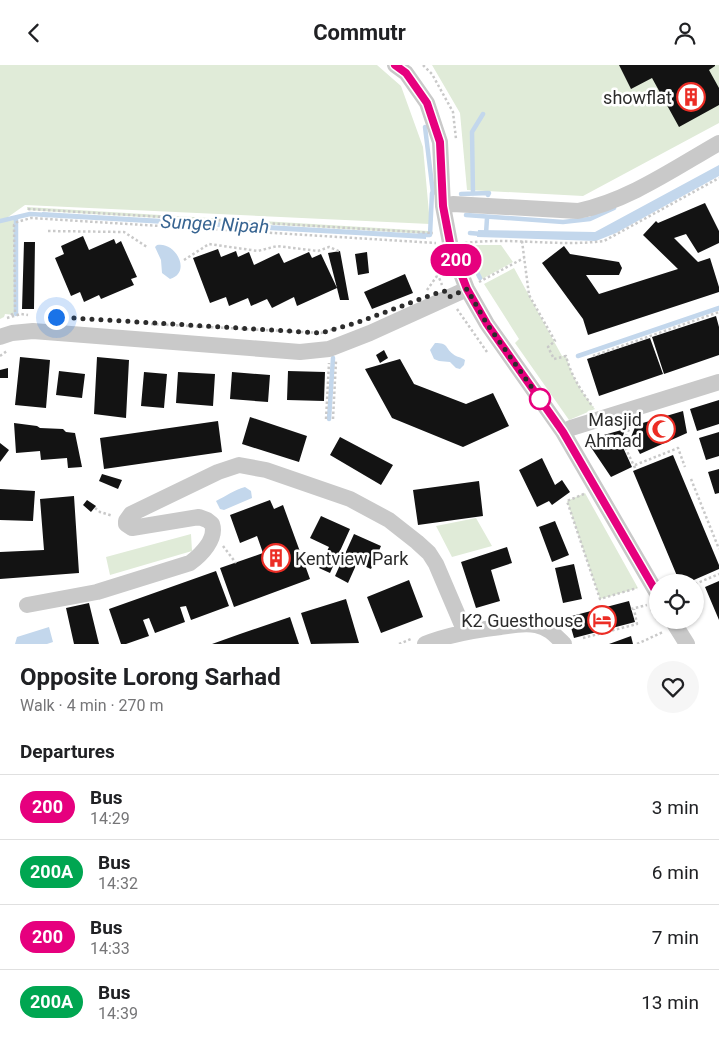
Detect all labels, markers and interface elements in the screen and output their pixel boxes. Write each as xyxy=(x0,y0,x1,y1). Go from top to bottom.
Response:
icon: back xyxy=(20,19,48,47)
icon: person xyxy=(671,19,699,47)
text: Commutr xyxy=(313,20,406,45)
building icon: showflat xyxy=(676,82,706,112)
place label: showflat xyxy=(603,87,672,108)
water label: Sungei Nipah xyxy=(160,210,270,238)
line badge: 200 xyxy=(427,244,485,276)
text: 200 xyxy=(441,249,471,270)
your location xyxy=(44,305,69,330)
unlabelled marker xyxy=(529,388,551,410)
place label: Masjid Ahmad xyxy=(585,409,642,451)
mosque icon: Masjid Ahmad xyxy=(646,414,676,444)
building icon: Kentview Park xyxy=(261,543,291,573)
place label: Kentview Park xyxy=(295,548,409,569)
map controls xyxy=(649,574,704,629)
button: locate xyxy=(649,574,704,629)
hotel icon: K2 Guesthouse xyxy=(587,605,617,635)
place label: K2 Guesthouse xyxy=(461,610,583,631)
button: heart xyxy=(647,661,699,713)
text: Opposite Lorong Sarhad xyxy=(20,663,281,691)
text: Walk · 4 min · 270 m xyxy=(20,696,164,715)
text: Departures xyxy=(20,740,115,763)
text: Bus xyxy=(90,786,123,809)
text: 200 xyxy=(32,796,63,817)
text: 3 min xyxy=(652,796,699,819)
text: 14:29 xyxy=(90,809,130,828)
text: Bus xyxy=(98,851,131,874)
text: 200A xyxy=(30,861,73,882)
text: 6 min xyxy=(652,861,699,884)
text: 14:32 xyxy=(98,874,138,893)
text: Bus xyxy=(90,916,123,939)
text: 200 xyxy=(32,926,63,947)
text: 7 min xyxy=(652,926,699,949)
text: 14:33 xyxy=(90,939,130,958)
text: Bus xyxy=(98,981,131,1004)
text: 200A xyxy=(30,991,73,1012)
text: 13 min xyxy=(641,991,699,1014)
text: 14:39 xyxy=(98,1004,138,1023)

